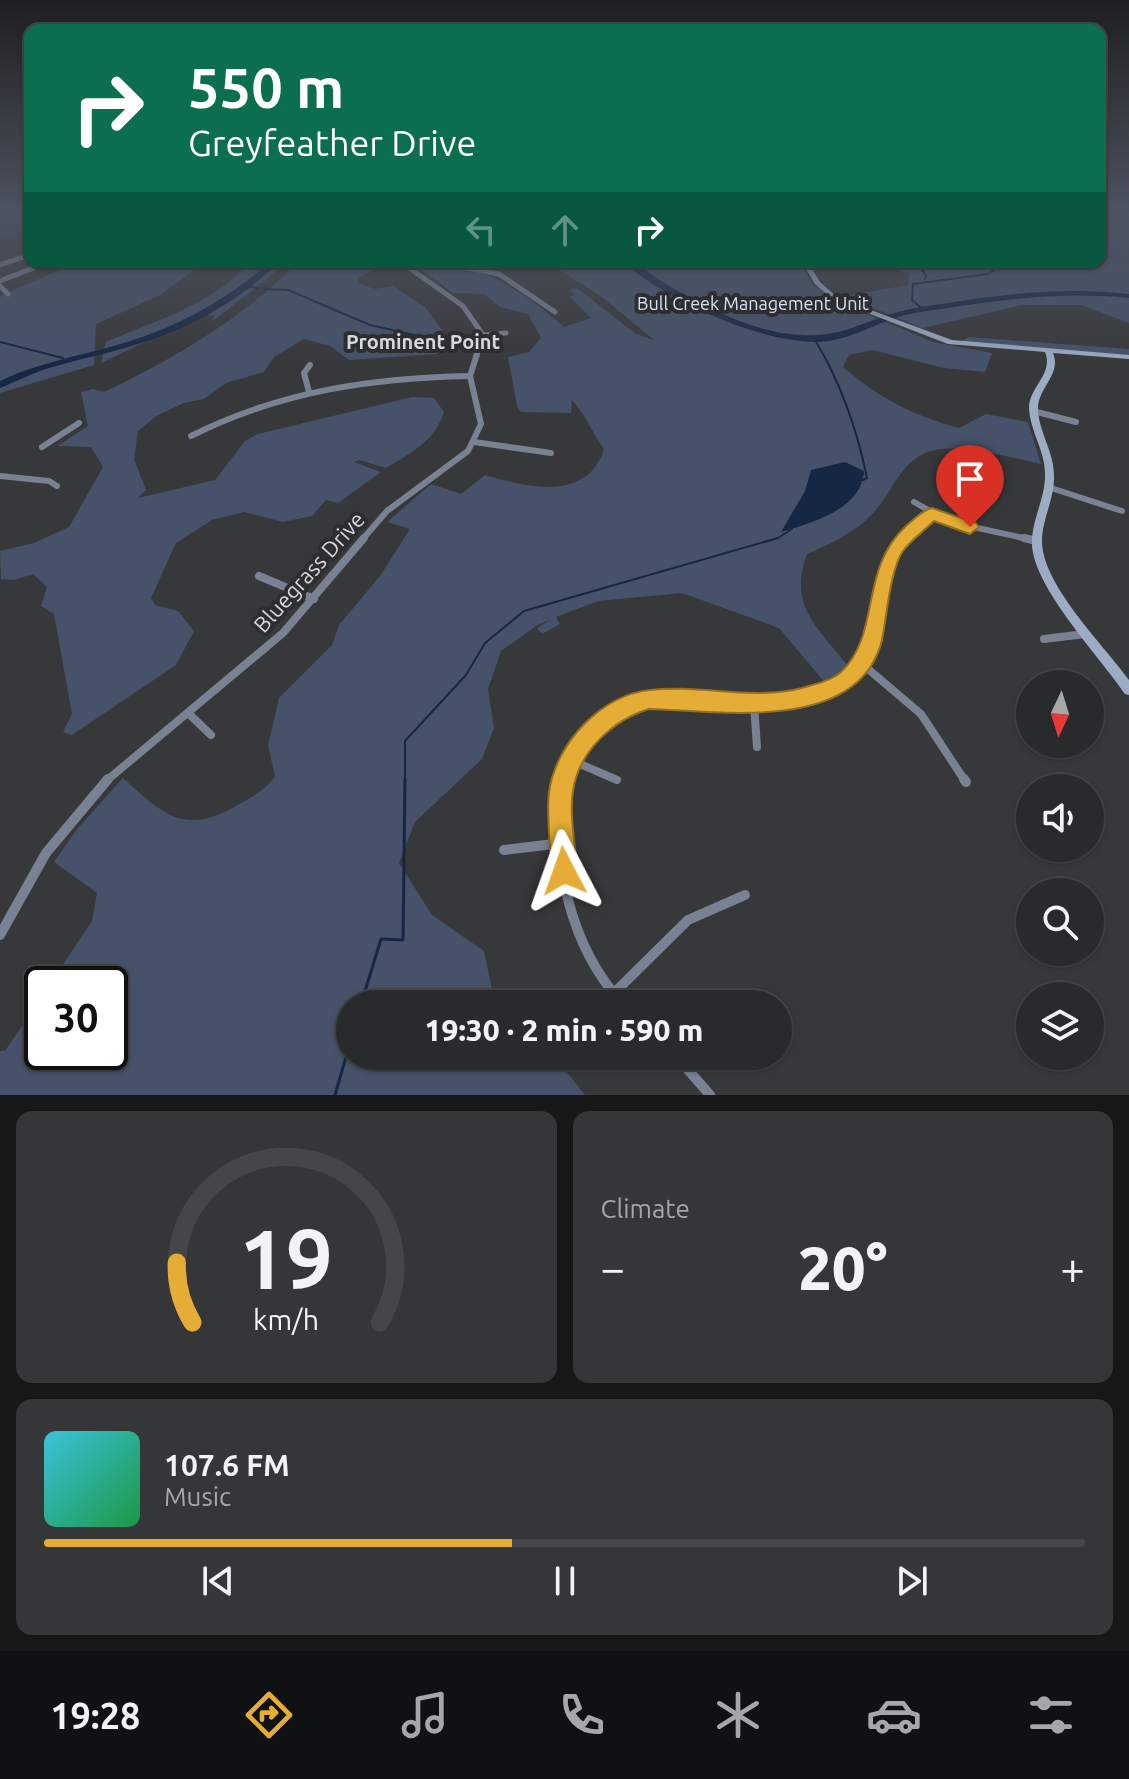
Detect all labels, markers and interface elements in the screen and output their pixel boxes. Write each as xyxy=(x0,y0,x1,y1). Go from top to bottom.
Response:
icon: right xyxy=(56,56,160,160)
text: 550 m xyxy=(188,56,344,119)
text: Greyfeather Drive xyxy=(188,122,476,163)
icon: left xyxy=(459,208,503,252)
icon: ahead xyxy=(543,208,587,252)
icon: right xyxy=(627,208,671,252)
park label: Bull Creek Management Unit xyxy=(637,293,869,313)
district label: Prominent Point xyxy=(346,330,500,353)
pin xyxy=(936,445,1004,527)
icon: arrive xyxy=(948,457,992,501)
street label: Bluegrass Drive xyxy=(248,507,369,637)
north arrow xyxy=(1016,670,1104,758)
map controls xyxy=(1016,670,1104,1070)
button: sound xyxy=(1016,774,1104,862)
position arrow xyxy=(522,829,606,913)
button: search xyxy=(1016,878,1104,966)
speed limit sign: 30 xyxy=(24,966,128,1070)
button: layers xyxy=(1016,982,1104,1070)
text: 19:30 · 2 min · 590 m xyxy=(425,1013,703,1047)
text: Climate xyxy=(601,1194,690,1223)
text: 19 xyxy=(239,1211,333,1305)
text: 20° xyxy=(798,1234,887,1301)
text: − xyxy=(601,1243,625,1292)
text: + xyxy=(1060,1243,1085,1292)
text: km/h xyxy=(253,1303,319,1335)
text: 107.6 FM xyxy=(164,1448,290,1482)
text: Music xyxy=(164,1482,231,1511)
icon: previous xyxy=(196,1559,240,1603)
icon: pause xyxy=(543,1559,587,1603)
icon: next xyxy=(890,1559,934,1603)
icon: directions xyxy=(241,1687,297,1743)
icon: music xyxy=(397,1687,453,1743)
icon: phone xyxy=(554,1687,610,1743)
icon: climate xyxy=(710,1687,766,1743)
icon: car xyxy=(866,1687,922,1743)
icon: filters xyxy=(1023,1687,1079,1743)
text: 19:28 xyxy=(50,1695,140,1736)

